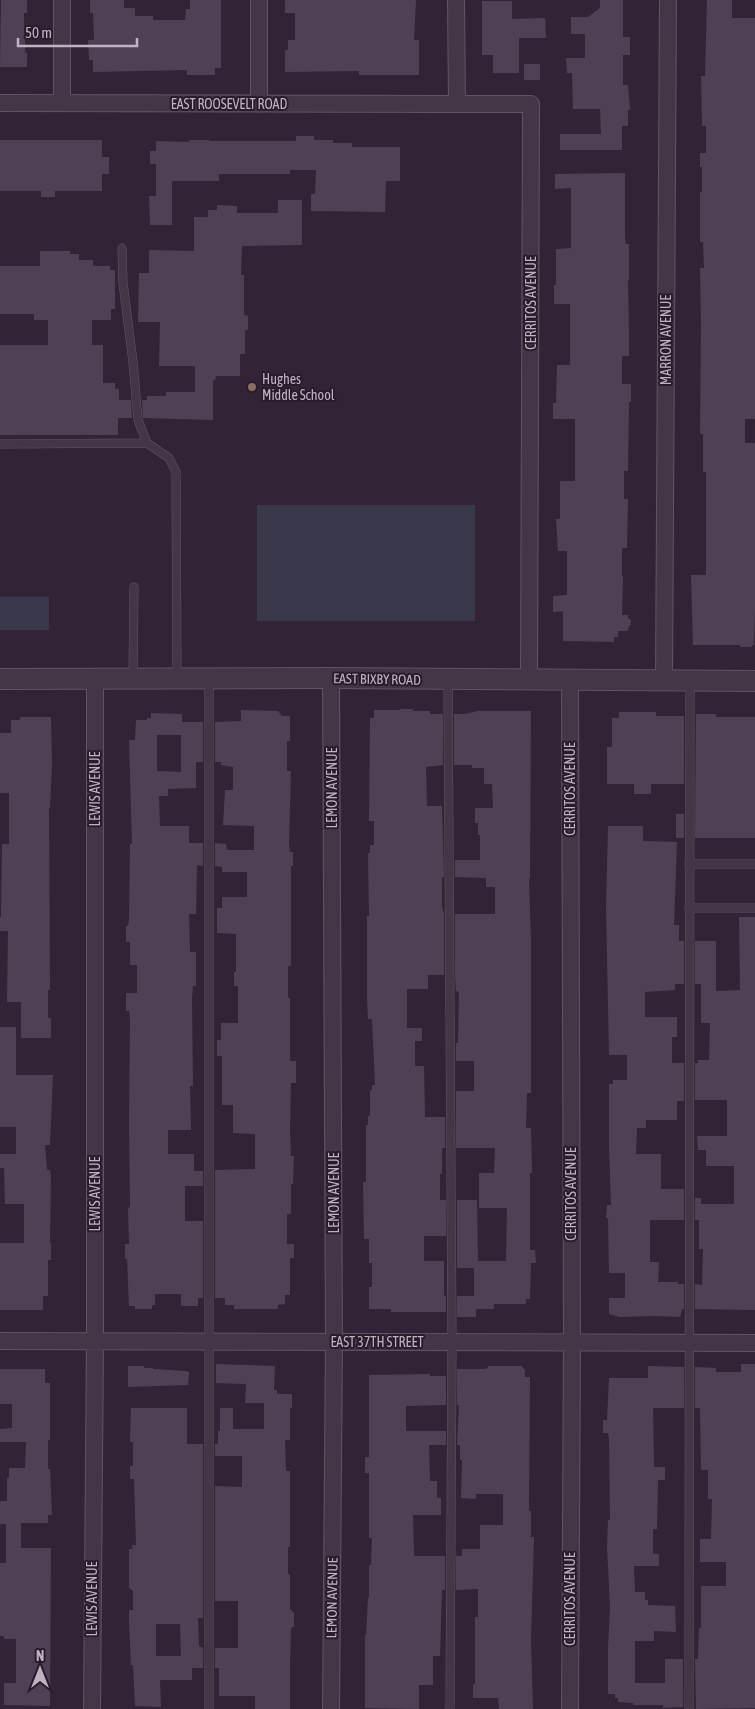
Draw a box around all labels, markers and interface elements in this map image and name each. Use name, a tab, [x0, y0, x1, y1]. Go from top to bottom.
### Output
scale bar	[18, 15, 136, 47]
text: 50 m	[25, 24, 52, 41]
street label: EAST ROOSEVELT ROAD	[171, 96, 287, 112]
street label: CERRITOS AVENUE	[523, 256, 539, 350]
street label: MARRON AVENUE	[658, 295, 674, 385]
place label: Hughes Middle School	[262, 371, 335, 403]
marker: Hughes Middle School	[246, 381, 258, 393]
street label: EAST BIXBY ROAD	[333, 670, 421, 688]
street label: CERRITOS AVENUE	[562, 742, 578, 836]
street label: LEMON AVENUE	[324, 747, 340, 829]
street label: LEWIS AVENUE	[87, 752, 103, 826]
street label: CERRITOS AVENUE	[563, 1147, 579, 1241]
street label: LEMON AVENUE	[326, 1152, 342, 1234]
street label: LEWIS AVENUE	[87, 1157, 103, 1231]
street label: EAST 37TH STREET	[330, 1334, 424, 1350]
street label: CERRITOS AVENUE	[562, 1552, 578, 1646]
street label: LEMON AVENUE	[323, 1557, 341, 1639]
street label: LEWIS AVENUE	[84, 1562, 100, 1636]
north arrow	[15, 1644, 65, 1694]
text: N	[36, 1648, 44, 1664]

